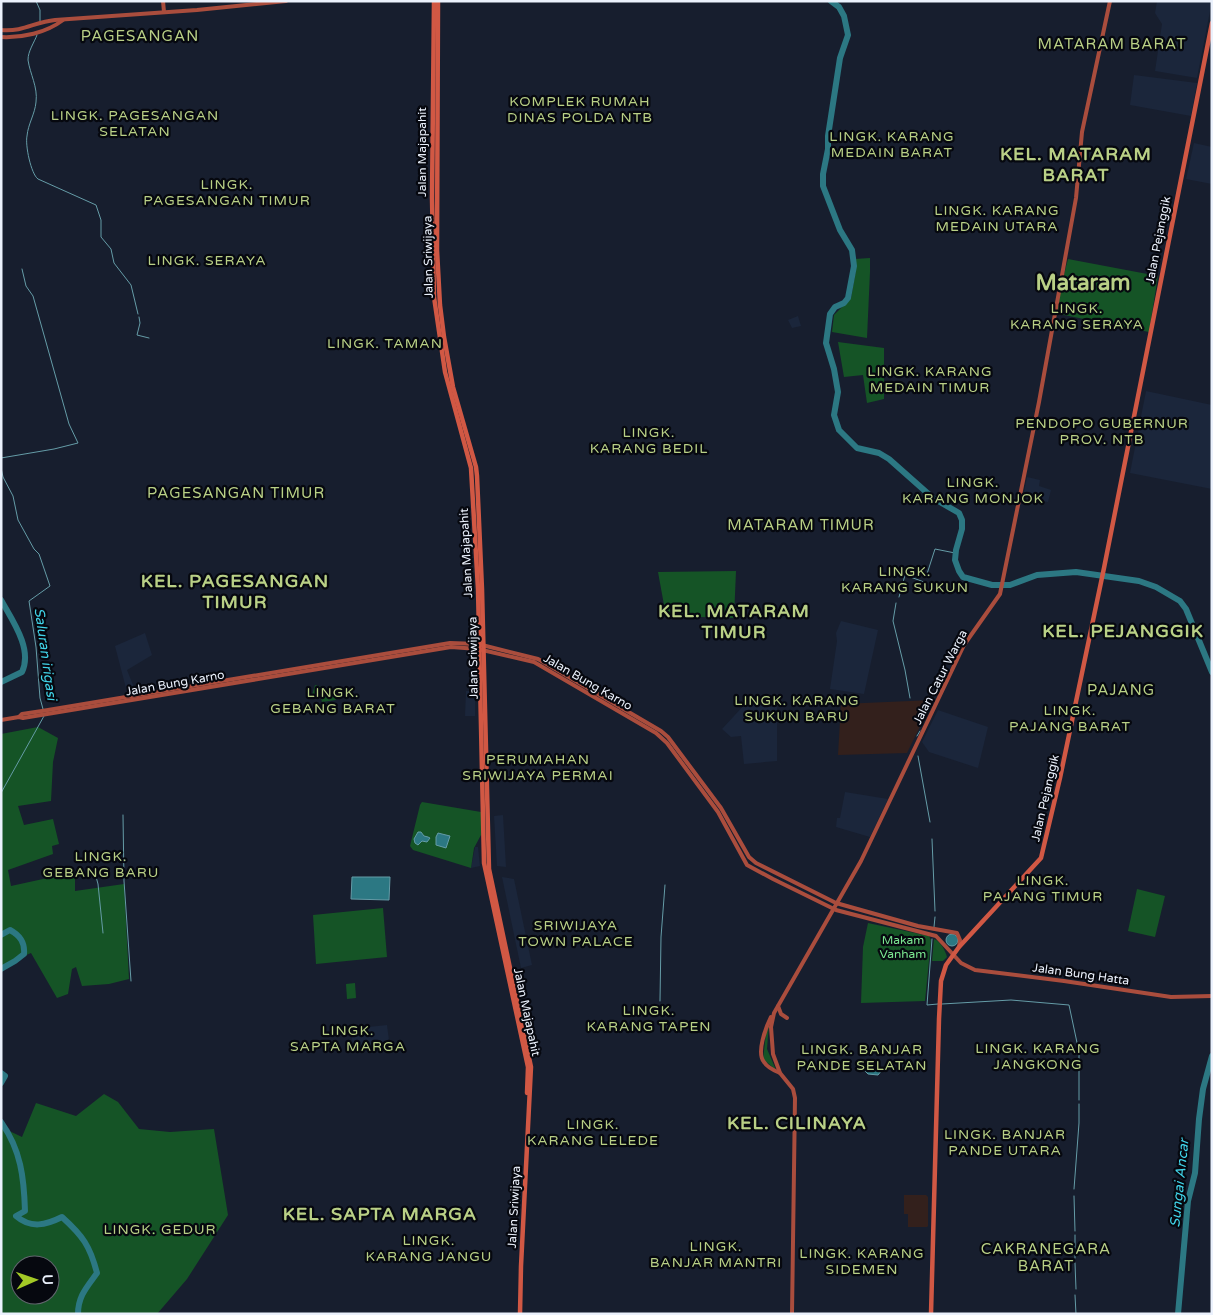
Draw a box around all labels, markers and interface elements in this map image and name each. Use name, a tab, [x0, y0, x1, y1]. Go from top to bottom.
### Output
district label: PAGESANGAN	[81, 27, 199, 45]
district label: MATARAM BARAT	[1037, 35, 1187, 53]
district label: KOMPLEK RUMAH DINAS POLDA NTB	[507, 93, 653, 126]
district label: LINGK. PAGESANGAN SELATAN	[51, 107, 219, 140]
street label: Jalan Majapahit	[415, 107, 429, 197]
district label: LINGK. KARANG MEDAIN BARAT	[829, 128, 955, 161]
district label: KEL. MATARAM BARAT	[1000, 143, 1152, 186]
district label: LINGK. PAGESANGAN TIMUR	[143, 176, 311, 209]
street label: Jalan Pejanggik	[1143, 195, 1173, 285]
district label: LINGK. KARANG MEDAIN UTARA	[934, 202, 1060, 235]
street label: Jalan Sriwijaya	[420, 216, 436, 298]
district label: LINGK. SERAYA	[147, 252, 267, 269]
district label: Mataram	[1035, 270, 1131, 296]
district label: LINGK. KARANG SERAYA	[1010, 300, 1144, 333]
district label: LINGK. TAMAN	[327, 335, 443, 352]
district label: LINGK. KARANG MEDAIN TIMUR	[867, 363, 993, 396]
district label: PENDOPO GUBERNUR PROV. NTB	[1015, 415, 1189, 448]
district label: LINGK. KARANG BEDIL	[590, 424, 708, 457]
district label: LINGK. KARANG MONJOK	[902, 474, 1044, 507]
district label: PAGESANGAN TIMUR	[147, 484, 325, 502]
street label: Jalan Majapahit	[457, 507, 475, 598]
district label: MATARAM TIMUR	[727, 516, 875, 534]
district label: LINGK. KARANG SUKUN	[841, 563, 969, 596]
district label: KEL. PAGESANGAN TIMUR	[141, 570, 329, 613]
district label: KEL. MATARAM TIMUR	[658, 600, 810, 643]
water label: Saluran irigasi	[31, 607, 61, 703]
street label: Jalan Sriwijaya	[465, 617, 481, 699]
district label: KEL. PEJANGGIK	[1042, 620, 1204, 642]
street label: Jalan Catur Warga	[910, 627, 970, 727]
street label: Jalan Bung Karno	[541, 651, 635, 713]
street label: Jalan Bung Karno	[125, 667, 225, 699]
district label: PAJANG	[1087, 681, 1155, 699]
district label: LINGK. GEBANG BARAT	[270, 684, 396, 717]
district label: LINGK. KARANG SUKUN BARU	[734, 692, 860, 725]
district label: LINGK. PAJANG BARAT	[1009, 702, 1131, 735]
district label: PERUMAHAN SRIWIJAYA PERMAI	[462, 751, 614, 784]
street label: Jalan Pejanggik	[1028, 753, 1062, 843]
district label: LINGK. GEBANG BARU	[43, 848, 159, 881]
district label: LINGK. PAJANG TIMUR	[983, 872, 1103, 905]
district label: SRIWIJAYA TOWN PALACE	[518, 917, 634, 950]
park label: Makam Vanham	[880, 933, 926, 961]
street label: Jalan Bung Hatta	[1032, 960, 1130, 988]
street label: Jalan Majapahit	[511, 967, 543, 1058]
district label: LINGK. KARANG TAPEN	[586, 1002, 712, 1035]
district label: LINGK. SAPTA MARGA	[290, 1022, 406, 1055]
district label: LINGK. KARANG JANGKONG	[975, 1040, 1101, 1073]
district label: LINGK. BANJAR PANDE SELATAN	[797, 1041, 927, 1074]
district label: KEL. CILINAYA	[727, 1112, 867, 1134]
district label: LINGK. KARANG LELEDE	[527, 1116, 659, 1149]
district label: LINGK. BANJAR PANDE UTARA	[944, 1126, 1066, 1159]
water label: Sungai Ancar	[1166, 1136, 1193, 1228]
street label: Jalan Sriwijaya	[505, 1165, 523, 1249]
district label: KEL. SAPTA MARGA	[283, 1203, 477, 1225]
district label: LINGK. GEDUR	[103, 1221, 217, 1238]
district label: LINGK. KARANG JANGU	[366, 1232, 492, 1265]
district label: LINGK. BANJAR MANTRI	[650, 1238, 782, 1271]
district label: CAKRANEGARA BARAT	[981, 1240, 1111, 1275]
district label: LINGK. KARANG SIDEMEN	[799, 1245, 925, 1278]
north arrow	[10, 1255, 60, 1305]
text: U	[39, 1274, 56, 1285]

